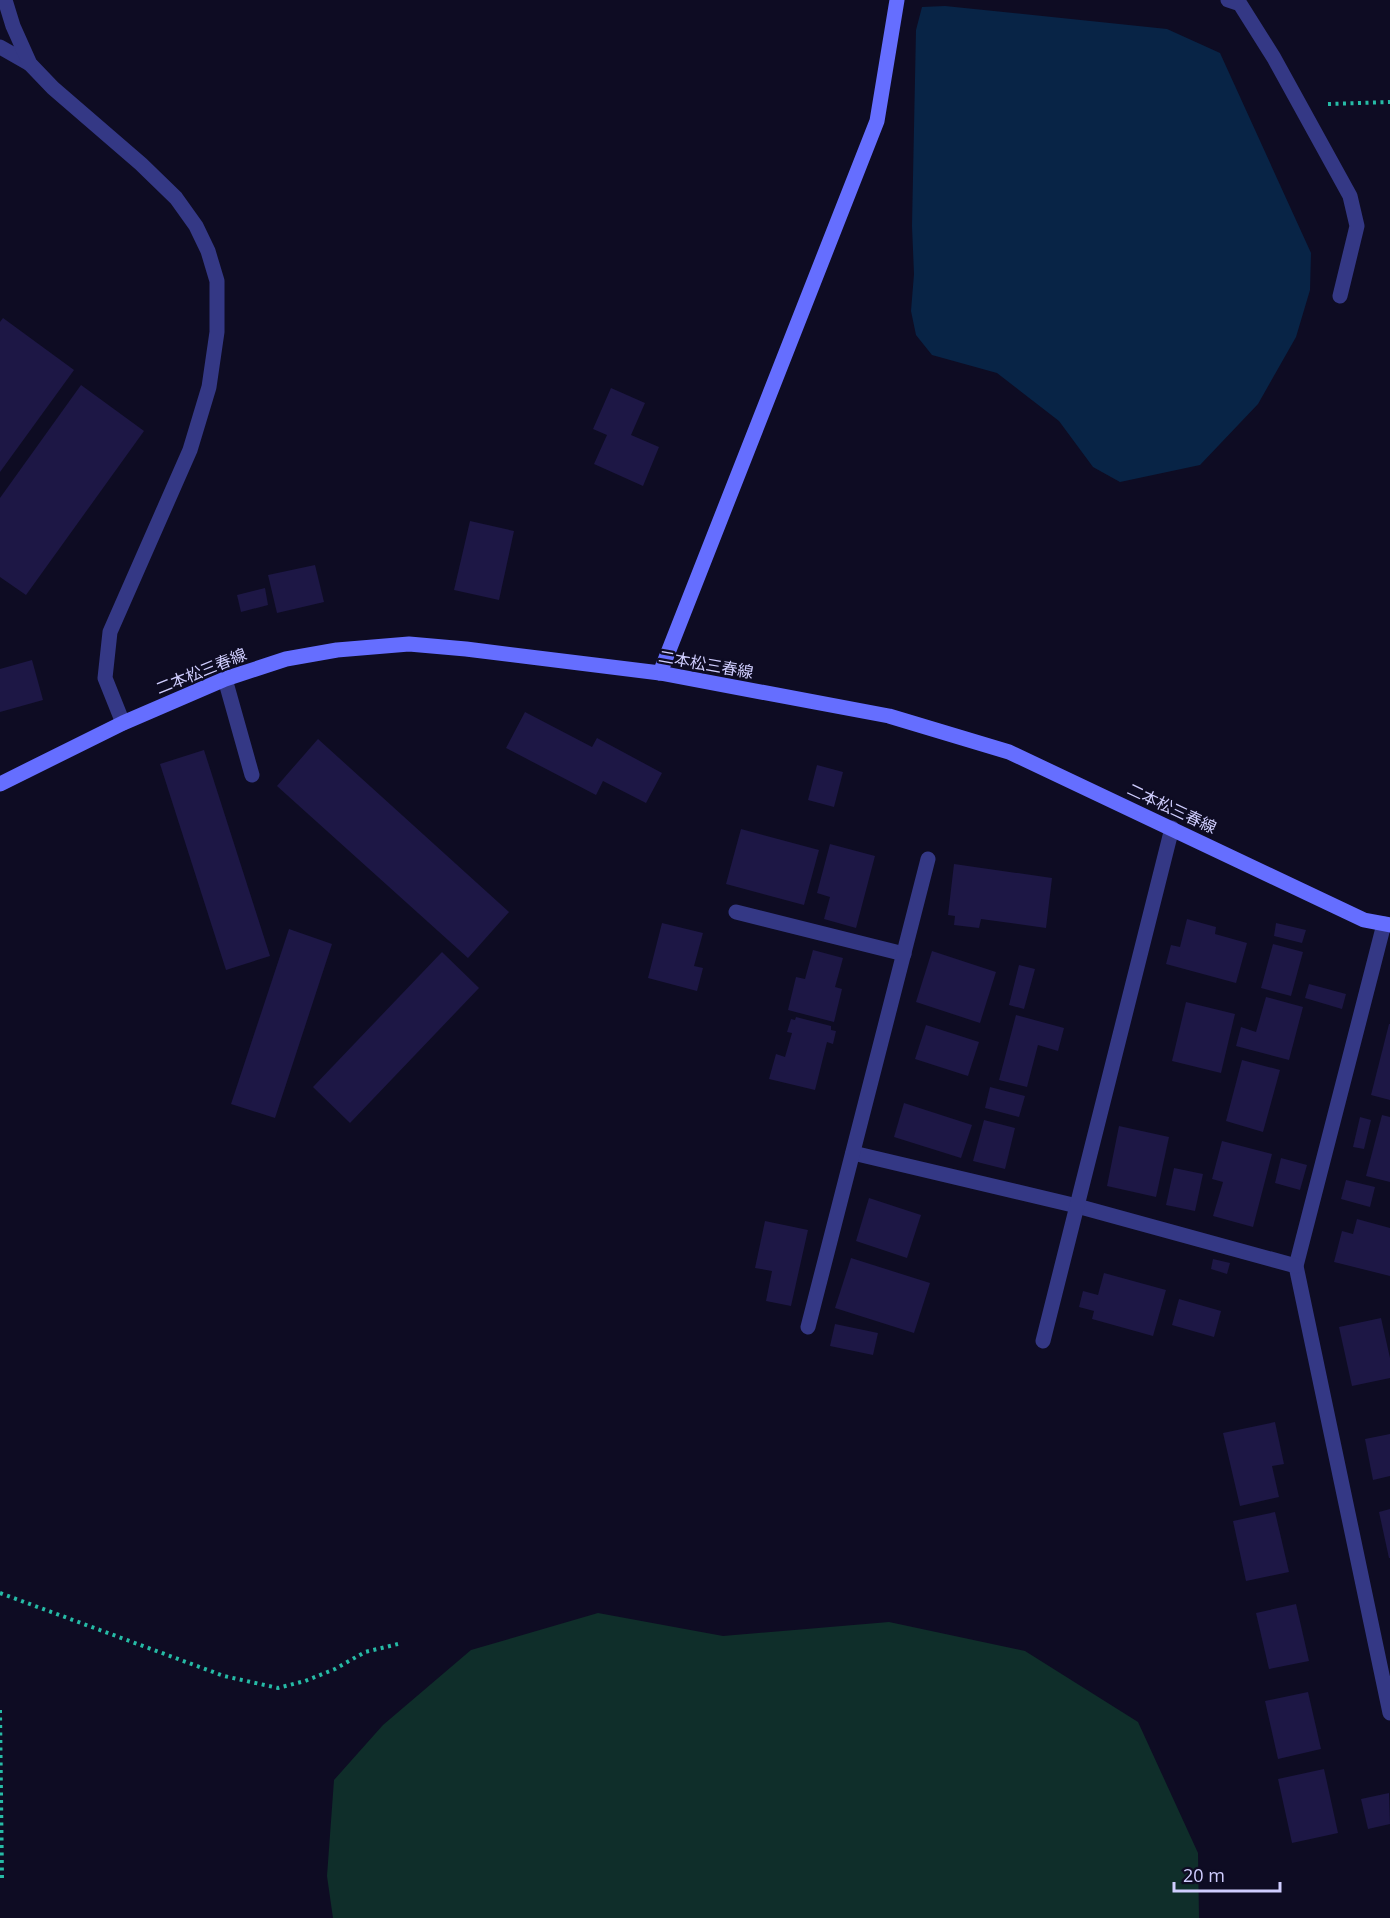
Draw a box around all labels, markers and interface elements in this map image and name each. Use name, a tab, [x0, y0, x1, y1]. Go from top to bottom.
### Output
street label: 二本松三春線	[152, 643, 250, 699]
street label: 二本松三春線	[657, 645, 755, 683]
street label: 二本松三春線	[1124, 778, 1220, 838]
scale bar	[1174, 1855, 1280, 1893]
text: 20 m	[1183, 1863, 1225, 1887]

